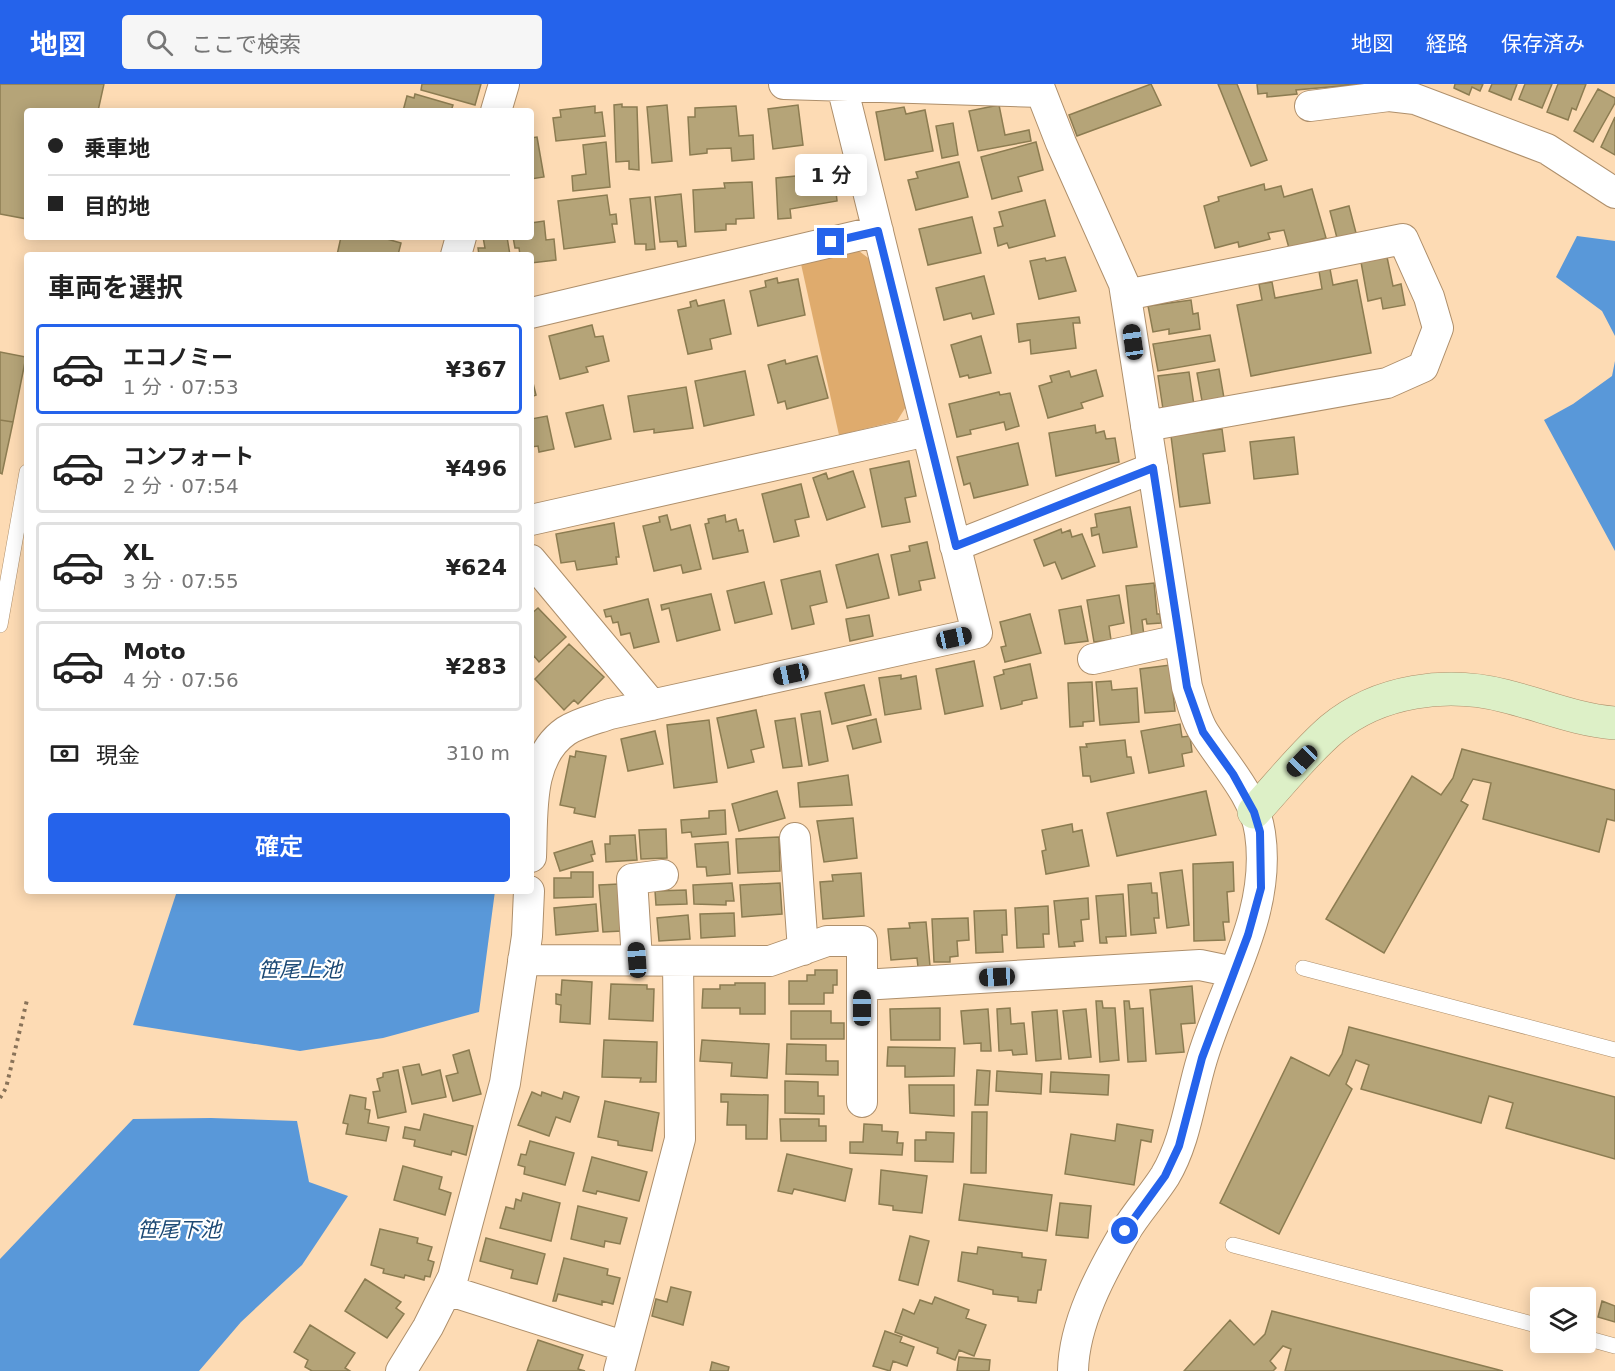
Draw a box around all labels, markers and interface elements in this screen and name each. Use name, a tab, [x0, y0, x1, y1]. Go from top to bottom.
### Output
search box	[122, 15, 542, 69]
icon: search	[143, 26, 176, 59]
text: 地図	[30, 28, 86, 61]
text: ここで検索	[191, 32, 301, 57]
text: 地図	[1351, 32, 1393, 56]
text: 経路	[1426, 32, 1468, 56]
text: 保存済み	[1501, 32, 1585, 56]
text: 乗車地	[84, 136, 150, 161]
callout: 1 分	[795, 155, 867, 197]
text: 1 分	[811, 163, 851, 187]
text: 目的地	[84, 194, 150, 219]
route end	[817, 228, 844, 255]
text: 車両を選択	[48, 272, 183, 303]
car	[1122, 323, 1144, 361]
icon: car	[51, 342, 105, 396]
text: エコノミー	[123, 345, 233, 370]
text: ¥367	[446, 357, 507, 382]
text: 1 分 · 07:53	[123, 375, 239, 399]
icon: car	[51, 441, 105, 495]
text: コンフォート	[123, 444, 254, 469]
text: ¥496	[446, 456, 507, 481]
text: 2 分 · 07:54	[123, 474, 239, 498]
icon: car	[51, 540, 105, 594]
text: XL	[123, 540, 154, 565]
text: ¥624	[446, 555, 507, 580]
text: 3 分 · 07:55	[123, 569, 239, 593]
car	[935, 625, 973, 651]
icon: car	[51, 639, 105, 693]
text: Moto	[123, 639, 186, 664]
text: ¥283	[446, 654, 507, 679]
car	[772, 661, 810, 687]
text: 4 分 · 07:56	[123, 668, 239, 692]
icon: cash	[48, 737, 81, 770]
text: 310 m	[446, 741, 510, 765]
car	[1283, 742, 1321, 780]
text: 現金	[96, 743, 140, 768]
button: 確定	[48, 813, 510, 882]
car	[627, 941, 647, 979]
water label: 笹尾上池	[258, 958, 344, 982]
car	[979, 967, 1015, 987]
car	[853, 990, 871, 1026]
route start	[1111, 1217, 1138, 1244]
water label: 笹尾下池	[137, 1218, 223, 1242]
map controls	[1530, 1287, 1596, 1353]
button: layers	[1530, 1287, 1596, 1353]

